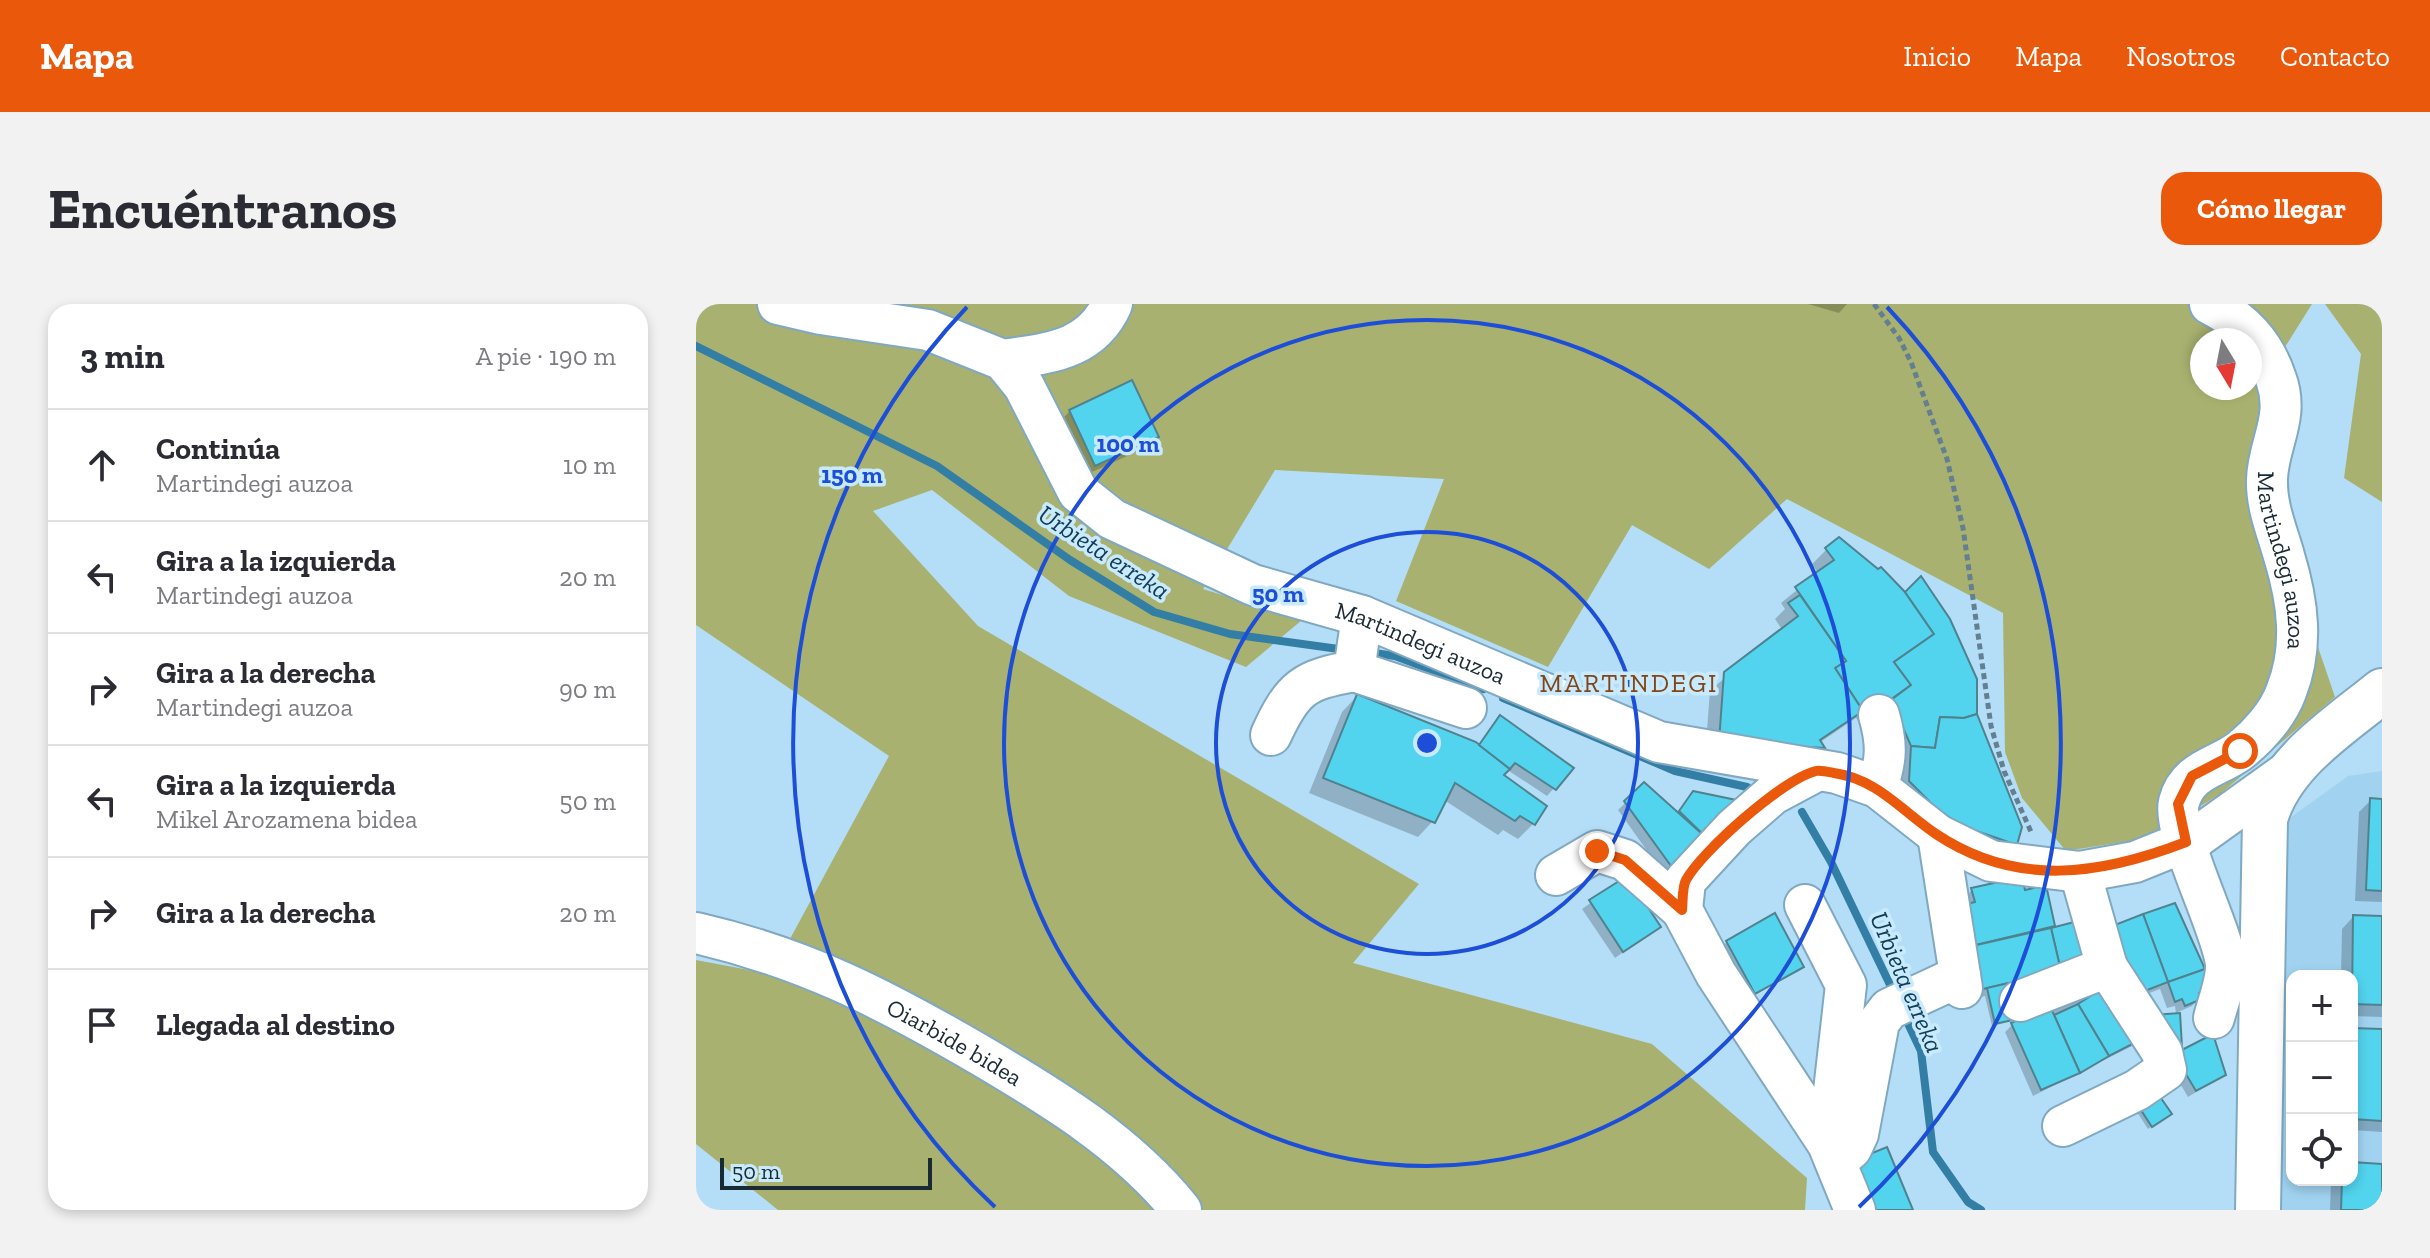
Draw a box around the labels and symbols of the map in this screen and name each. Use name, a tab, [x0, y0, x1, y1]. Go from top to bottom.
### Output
north arrow	[2190, 328, 2262, 400]
text: 100 m	[1097, 429, 1159, 458]
text: 150 m	[821, 460, 883, 489]
street label: Martindegi auzoa	[2252, 471, 2312, 651]
water label: Urbieta erreka	[1032, 498, 1176, 606]
text: 50 m	[1252, 579, 1304, 608]
street label: Martindegi auzoa	[1332, 595, 1511, 690]
district label: MARTINDEGI	[1540, 667, 1718, 699]
centre of rings	[1413, 729, 1441, 757]
route start	[2222, 733, 2258, 769]
route end	[1579, 833, 1615, 869]
water label: Urbieta erreka	[1863, 907, 1951, 1057]
street label: Oiarbide bidea	[882, 992, 1028, 1092]
scale bar	[720, 1154, 932, 1190]

